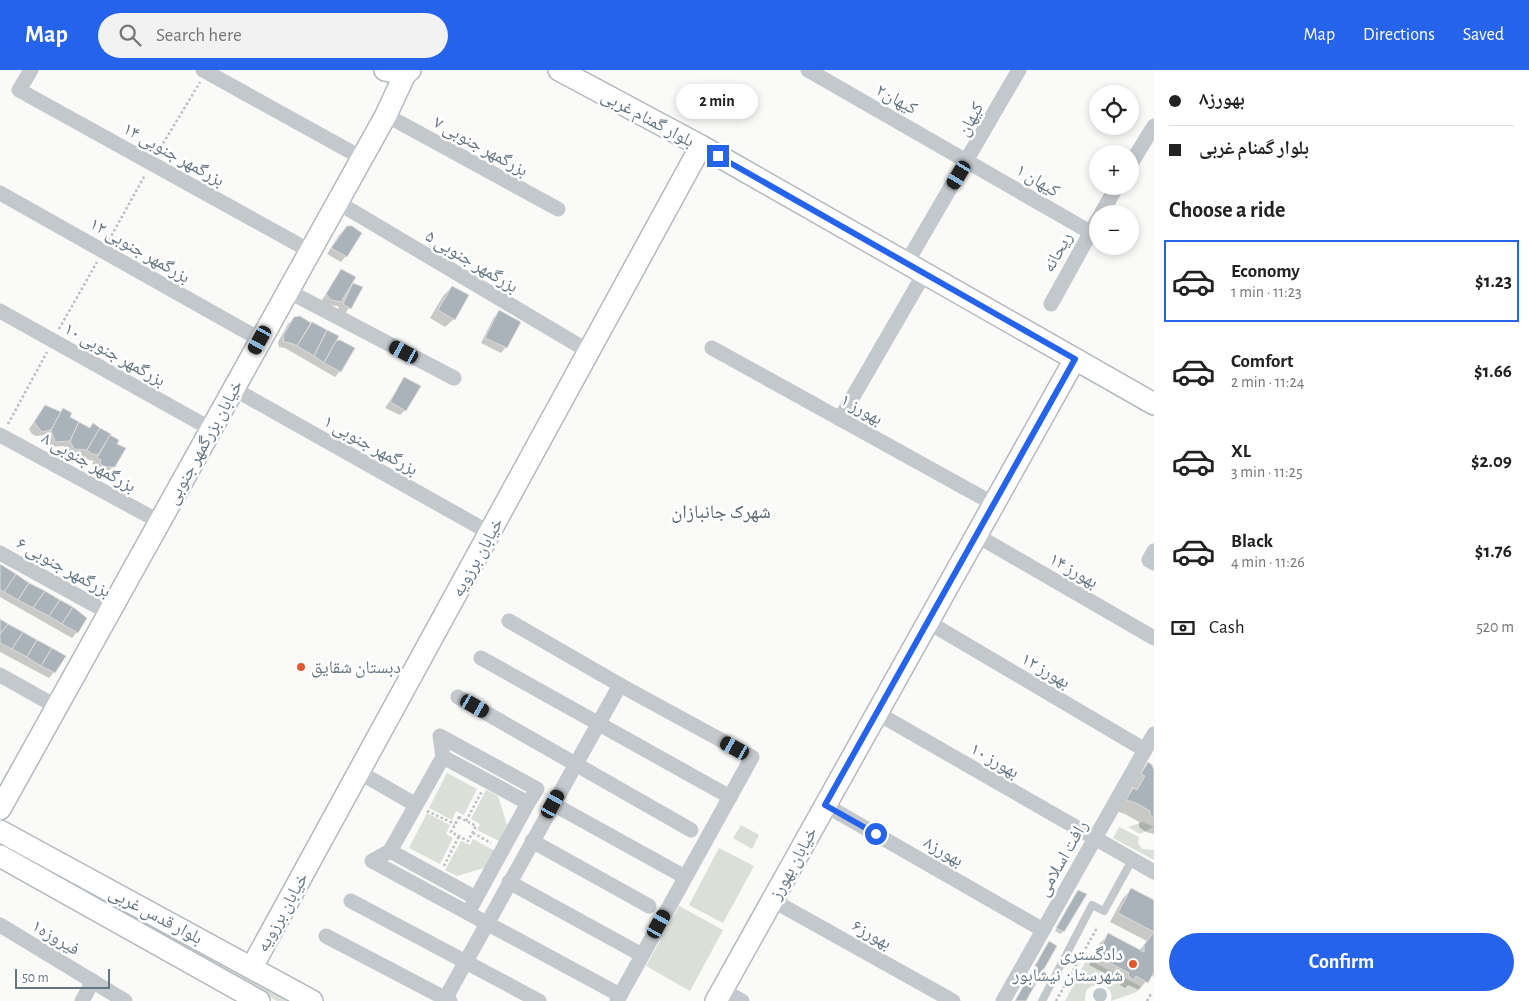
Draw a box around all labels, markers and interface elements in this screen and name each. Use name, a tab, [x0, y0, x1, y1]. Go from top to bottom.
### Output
search box	[98, 13, 448, 58]
icon: search	[116, 21, 144, 49]
text: Map	[25, 23, 68, 47]
text: Search here	[156, 26, 242, 45]
text: Map	[1304, 26, 1335, 44]
text: Directions	[1363, 26, 1435, 44]
text: Saved	[1463, 26, 1504, 44]
street label: کیهان۲	[872, 81, 921, 120]
callout: 2 min	[677, 83, 759, 118]
map controls	[1089, 85, 1139, 255]
button: locate	[1089, 85, 1139, 135]
street label: بلوار گمنام غربی	[597, 87, 697, 153]
text: بهورز۸	[1199, 90, 1245, 109]
text: 2 min	[699, 93, 735, 109]
street label: کیهان	[954, 99, 989, 140]
street label: بزرگمهر جنوبی ۷	[430, 114, 531, 181]
street label: بزرگمهر جنوبی ۱۴	[119, 120, 227, 191]
text: بلوار گمنام غربی	[1199, 139, 1309, 158]
route end	[707, 145, 729, 167]
button: +	[1089, 145, 1139, 195]
car	[944, 158, 973, 192]
street label: کیهان ۱	[1012, 161, 1063, 202]
text: Choose a ride	[1169, 199, 1285, 221]
button: −	[1089, 205, 1139, 255]
street label: بزرگمهر جنوبی ۱۲	[86, 215, 193, 288]
street label: بزرگمهر جنوبی ۵	[421, 227, 521, 297]
street label: ریحانه	[1040, 229, 1076, 276]
icon: car	[1171, 259, 1216, 304]
text: Economy	[1231, 262, 1300, 281]
text: $1.23	[1475, 272, 1512, 291]
text: 1 min · 11:23	[1231, 284, 1302, 300]
street label: بزرگمهر جنوبی ۱۰	[60, 320, 168, 391]
car	[246, 323, 273, 357]
car	[387, 338, 420, 366]
icon: car	[1171, 349, 1216, 394]
text: Comfort	[1231, 352, 1293, 371]
text: $1.66	[1474, 362, 1512, 381]
text: 2 min · 11:24	[1231, 374, 1304, 390]
street label: خیابان بزرگمهر جنوبی	[163, 377, 247, 508]
street label: بهورز ۱	[837, 391, 886, 429]
street label: بزرگمهر جنوبی ۱	[320, 413, 421, 480]
street label: بزرگمهر جنوبی ۸	[38, 430, 139, 497]
icon: car	[1171, 439, 1216, 484]
text: XL	[1231, 442, 1251, 461]
text: $2.09	[1471, 452, 1512, 471]
text: 3 min · 11:25	[1231, 464, 1303, 480]
district label: شهرک جانبازان	[671, 503, 771, 523]
street label: خیابان برزویه	[449, 515, 508, 601]
icon: car	[1171, 529, 1216, 574]
text: Black	[1231, 532, 1273, 551]
street label: بزرگمهر جنوبی ۶	[13, 535, 114, 602]
text: $1.76	[1475, 542, 1512, 561]
street label: بهورز ۱۴	[1046, 550, 1101, 592]
text: 4 min · 11:26	[1231, 554, 1305, 570]
icon: cash	[1169, 614, 1197, 642]
text: Cash	[1209, 618, 1245, 637]
text: 520 m	[1476, 619, 1514, 635]
street label: بهورز ۱۲	[1018, 650, 1073, 692]
place label: دبستان شقایق	[311, 659, 401, 678]
marker: دبستان شقایق	[295, 661, 307, 673]
car	[458, 692, 491, 720]
car	[718, 734, 751, 762]
street label: بهورز ۱۰	[967, 740, 1022, 782]
car	[539, 787, 566, 821]
street label: رافت اسلامی	[1034, 818, 1093, 900]
route start	[865, 823, 887, 845]
street label: خیابان بهورز	[766, 824, 822, 904]
street label: بهورز۸	[920, 834, 966, 871]
street label: خیابان برزویه	[254, 870, 313, 956]
street label: بلوار قدس غربی	[105, 884, 205, 949]
car	[645, 907, 672, 941]
street label: فیروزه۱	[28, 917, 82, 959]
street label: بهورز۶	[848, 917, 894, 953]
button: Confirm	[1169, 933, 1514, 991]
place label: دادگستری شهرستان نیشابور	[1011, 946, 1123, 986]
marker: دادگستری شهرستان نیشابور	[1127, 958, 1139, 970]
scale bar	[15, 966, 110, 989]
text: 50 m	[22, 971, 49, 985]

